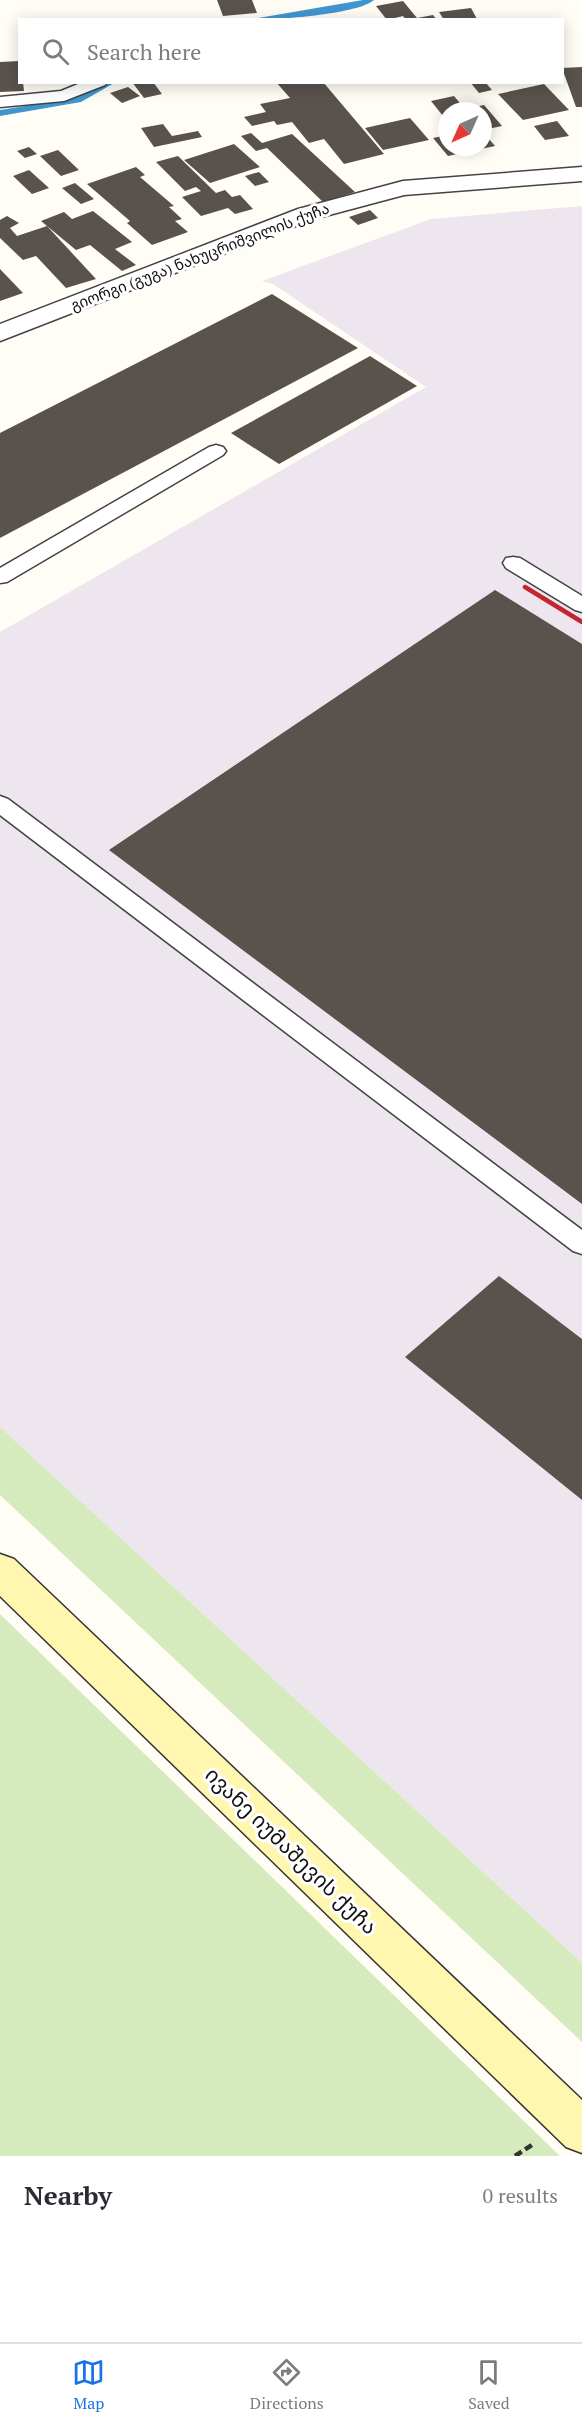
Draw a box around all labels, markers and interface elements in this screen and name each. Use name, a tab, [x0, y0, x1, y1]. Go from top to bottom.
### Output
search box	[18, 18, 564, 84]
icon: search	[39, 35, 72, 68]
text: Search here	[87, 37, 201, 66]
north arrow	[438, 102, 492, 156]
street label: გიორგი (გუგა) ნახუცრიშვილის ქუჩა	[67, 197, 332, 315]
street label: ივანე იუმაშევის ქუჩა	[199, 1761, 384, 1940]
text: Nearby	[24, 2178, 112, 2212]
text: 0 results	[483, 2182, 558, 2209]
tab: Map	[72, 2356, 105, 2414]
tab: Directions	[250, 2356, 324, 2414]
tab: Saved	[468, 2356, 510, 2414]

